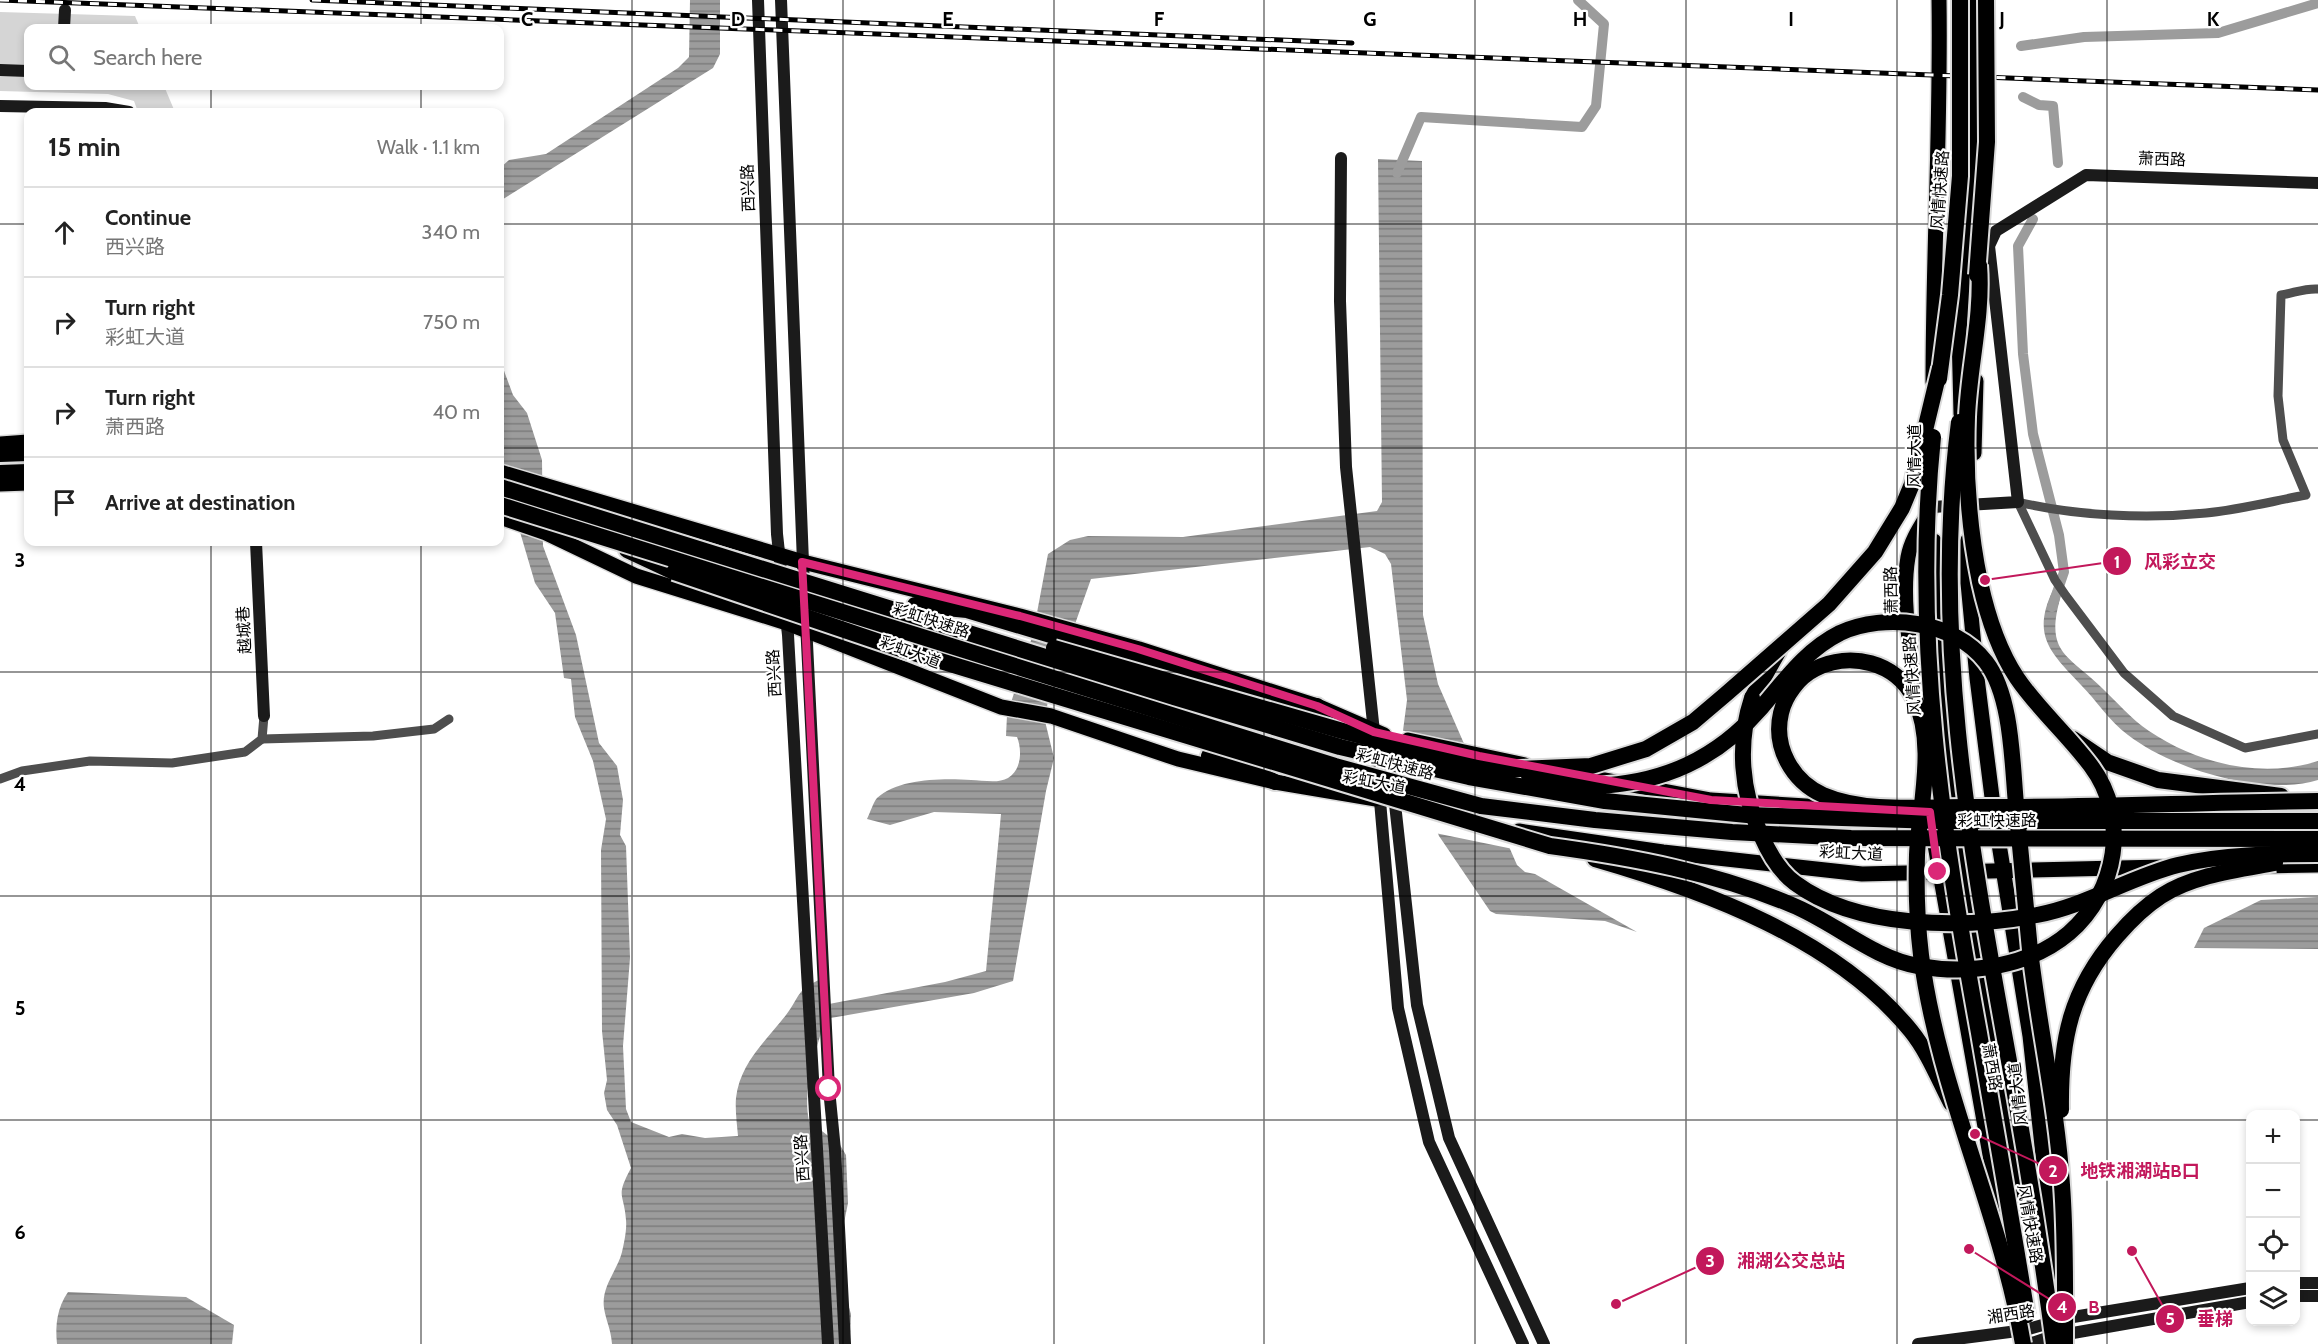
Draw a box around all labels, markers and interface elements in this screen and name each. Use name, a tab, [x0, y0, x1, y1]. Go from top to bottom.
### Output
text: C	[521, 7, 533, 31]
text: D	[731, 7, 745, 31]
text: E	[942, 7, 954, 31]
text: F	[1154, 7, 1165, 31]
text: G	[1363, 7, 1377, 31]
text: H	[1573, 7, 1587, 31]
text: I	[1788, 7, 1794, 31]
text: J	[1998, 7, 2005, 31]
text: K	[2207, 7, 2220, 31]
search box	[24, 24, 504, 90]
icon: search	[45, 41, 78, 74]
text: Search here	[93, 44, 202, 71]
text: 15 min	[48, 131, 121, 163]
text: Walk · 1.1 km	[377, 135, 480, 159]
street label: 风情快速路	[1928, 149, 1952, 231]
street label: 萧西路	[2138, 149, 2186, 169]
street label: 西兴路	[738, 164, 758, 212]
text: Continue	[105, 204, 191, 231]
icon: ahead	[48, 216, 81, 249]
text: 340 m	[422, 220, 480, 244]
text: 西兴路	[105, 235, 165, 259]
text: Turn right	[105, 294, 195, 321]
icon: right	[48, 306, 81, 339]
text: 750 m	[423, 310, 480, 334]
text: 彩虹大道	[105, 325, 185, 349]
text: Turn right	[105, 384, 195, 411]
icon: right	[48, 396, 81, 429]
text: 40 m	[432, 400, 480, 424]
text: 萧西路	[105, 415, 165, 439]
street label: 风情大道	[1905, 424, 1924, 488]
icon: arrive	[48, 486, 81, 519]
text: Arrive at destination	[105, 489, 295, 516]
callout: 风彩立交	[2102, 543, 2228, 579]
text: 3	[15, 548, 25, 572]
text: 1	[2114, 551, 2120, 573]
text: 风彩立交	[2144, 551, 2216, 573]
street label: 萧西路	[1881, 566, 1901, 614]
street label: 彩虹快速路	[890, 599, 972, 641]
street label: 越城巷	[233, 606, 255, 654]
street label: 彩虹大道	[877, 632, 943, 672]
street label: 风情快速路	[1900, 635, 1924, 717]
street label: 西兴路	[763, 649, 785, 697]
street label: 彩虹快速路	[1354, 744, 1436, 784]
street label: 彩虹大道	[1341, 767, 1407, 797]
text: 4	[14, 772, 26, 796]
street label: 彩虹快速路	[1957, 811, 2037, 830]
street label: 彩虹大道	[1819, 842, 1883, 864]
route end	[1924, 858, 1950, 884]
text: 5	[15, 996, 25, 1020]
street label: 萧西路	[1978, 1042, 2006, 1092]
street label: 风情大道	[2005, 1061, 2031, 1127]
route start	[815, 1075, 841, 1101]
map controls	[2246, 1110, 2300, 1326]
button: +	[2246, 1110, 2300, 1164]
street label: 西兴路	[791, 1133, 813, 1183]
callout: 地铁湘湖站B口	[2038, 1152, 2211, 1188]
text: 2	[2048, 1160, 2058, 1182]
text: 地铁湘湖站B口	[2080, 1160, 2200, 1182]
button: −	[2246, 1164, 2300, 1218]
street label: 风情快速路	[2014, 1183, 2046, 1265]
button: locate	[2246, 1218, 2300, 1272]
text: 6	[14, 1220, 26, 1244]
callout: 湘湖公交总站	[1695, 1243, 1857, 1279]
text: 3	[1705, 1250, 1715, 1272]
text: 湘湖公交总站	[1737, 1250, 1845, 1272]
button: layers	[2246, 1272, 2300, 1326]
callout: B	[2047, 1289, 2112, 1325]
text: 4	[2056, 1296, 2068, 1318]
text: B	[2088, 1296, 2100, 1318]
street label: 湘西路	[1986, 1301, 2036, 1327]
callout: 垂梯	[2155, 1301, 2245, 1337]
text: 5	[2165, 1308, 2175, 1330]
text: 垂梯	[2197, 1308, 2233, 1330]

